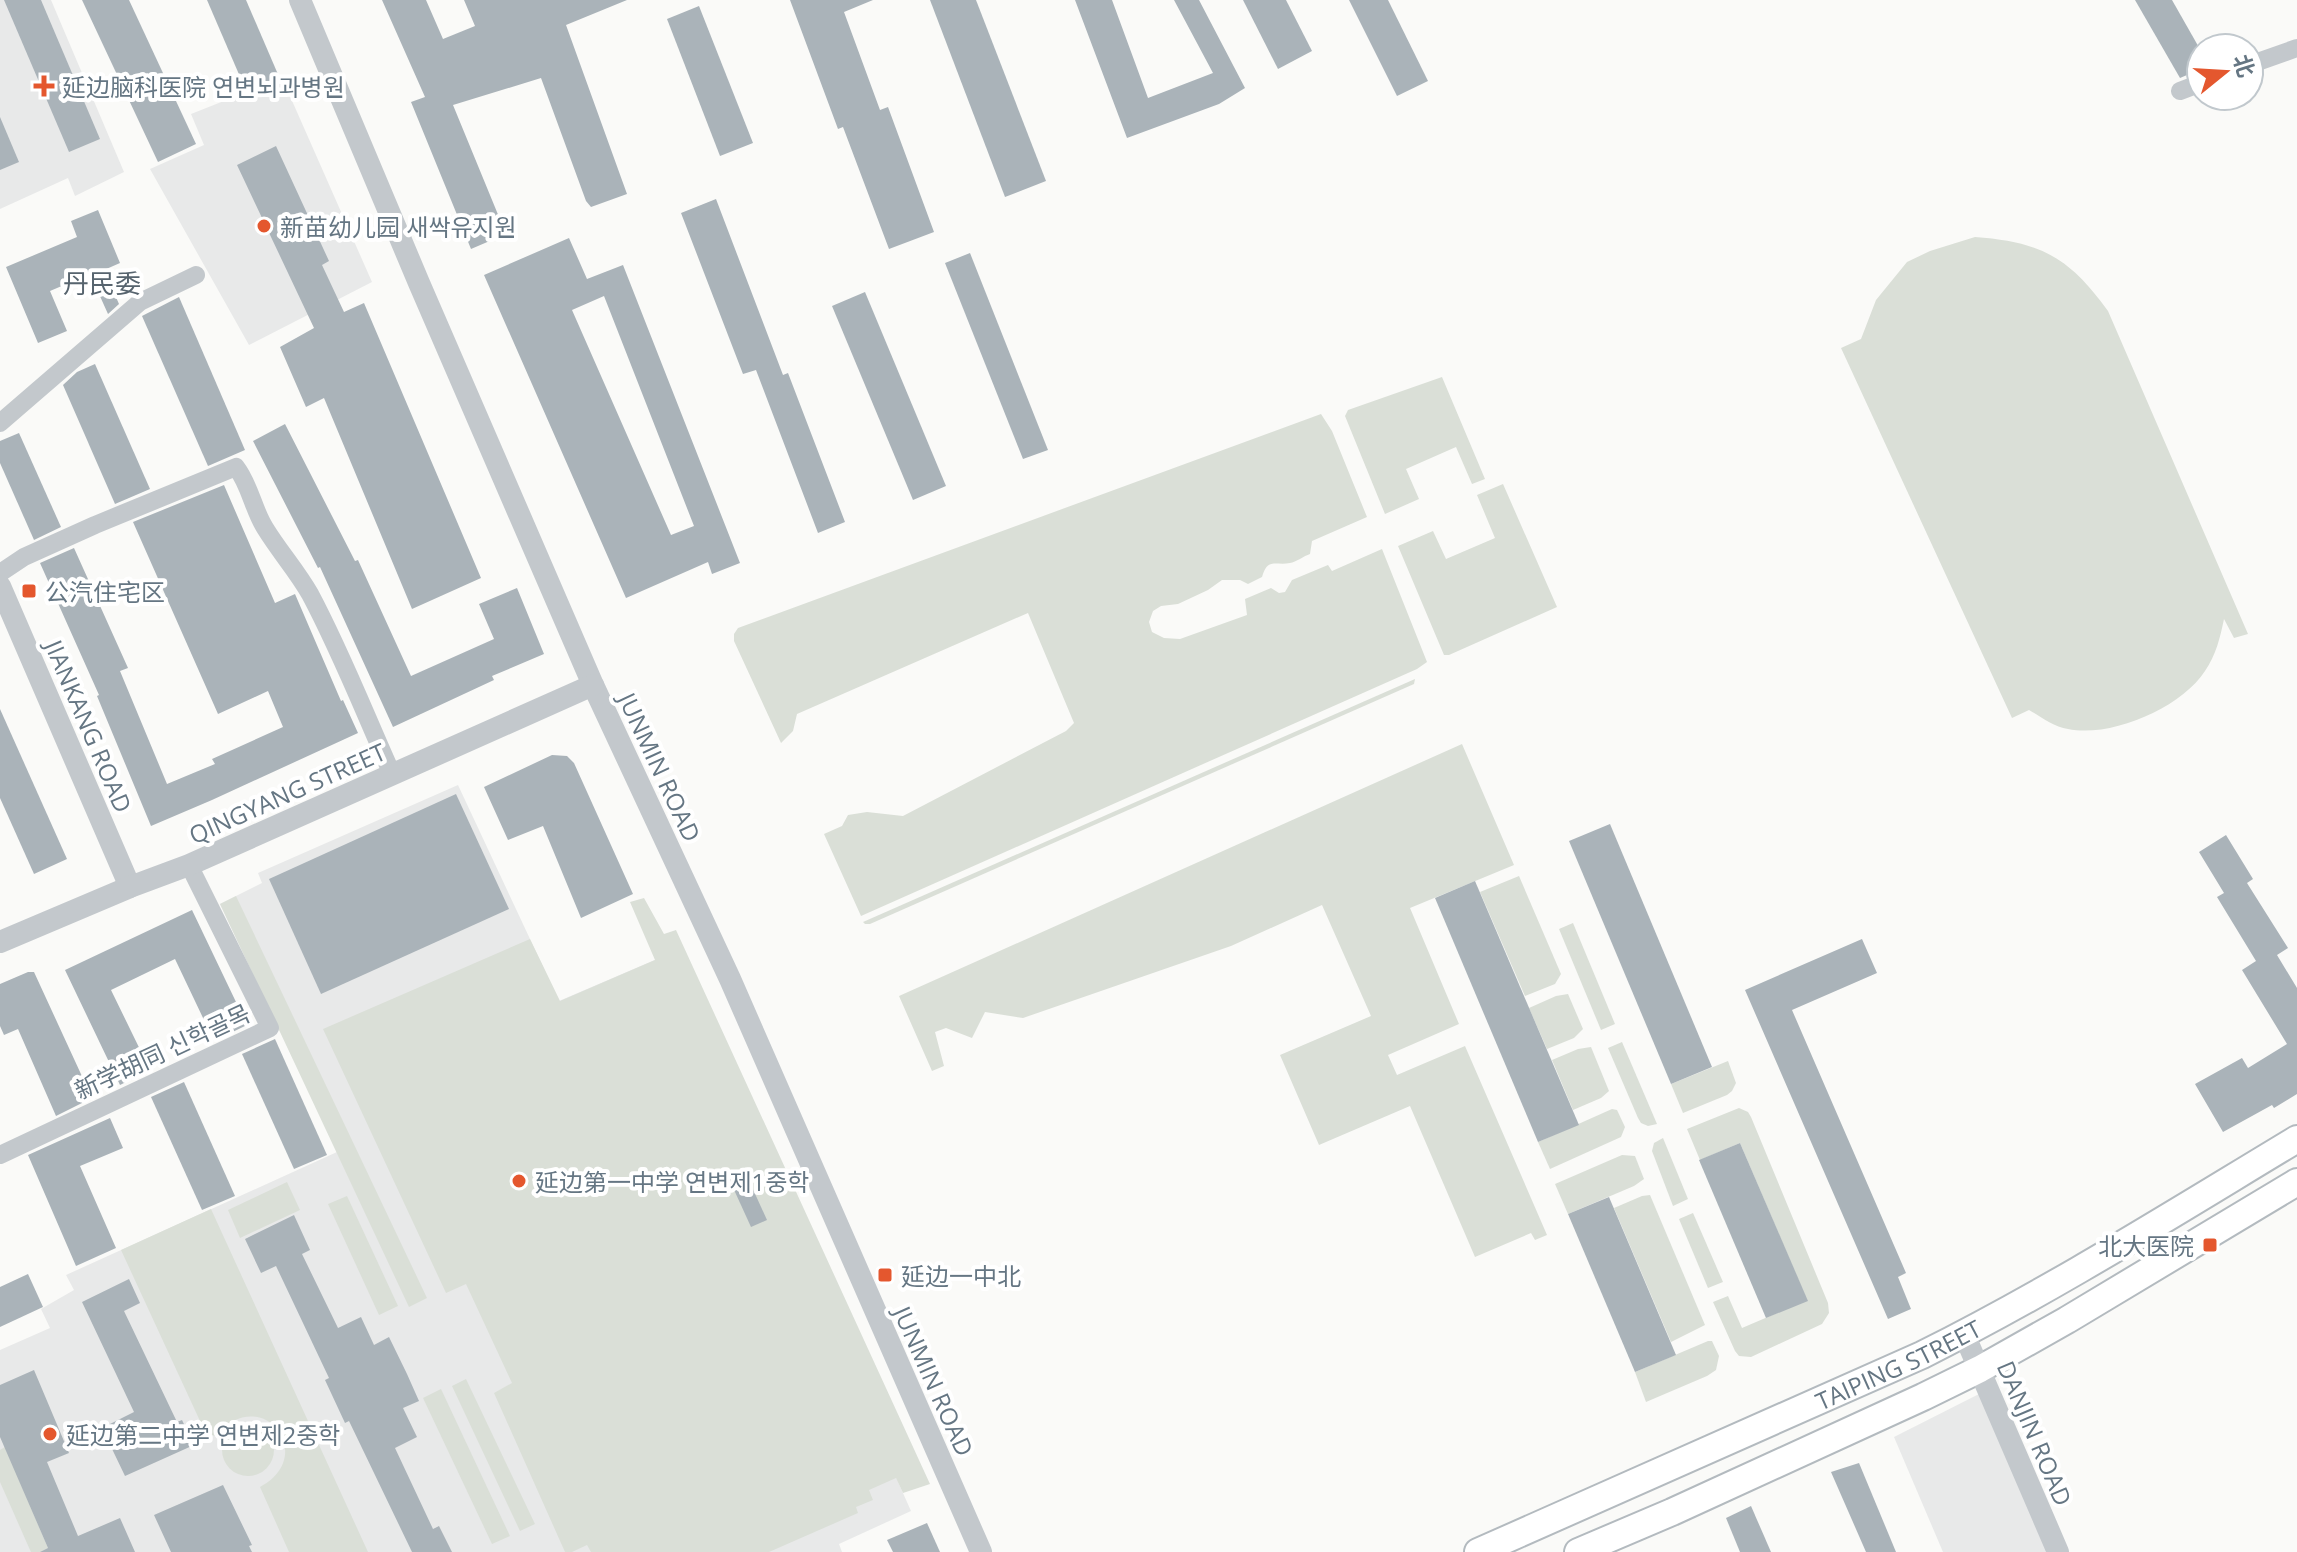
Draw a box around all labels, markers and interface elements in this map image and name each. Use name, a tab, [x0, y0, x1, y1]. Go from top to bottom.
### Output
north arrow	[2185, 32, 2265, 112]
text: 北	[2227, 50, 2263, 81]
place label: 延边脑科医院 연변뇌과병원	[62, 70, 345, 103]
marker: 延边脑科医院 연변뇌과병원	[33, 75, 55, 97]
place label: 新苗幼儿园 새싹유지원	[280, 210, 517, 243]
marker: 新苗幼儿园 새싹유지원	[255, 217, 273, 235]
district label: 丹民委	[63, 265, 141, 301]
place label: 公汽住宅区	[45, 575, 165, 608]
marker: 公汽住宅区	[20, 582, 38, 600]
street label: JIANKANG ROAD	[37, 633, 140, 817]
street label: JUNMIN ROAD	[610, 685, 709, 847]
street label: QINGYANG STREET	[183, 735, 391, 851]
street label: 新学胡同 신학골목	[69, 996, 255, 1106]
place label: 延边第一中学 연변제1중학	[535, 1165, 809, 1198]
marker: 延边第一中学 연변제1중학	[510, 1172, 528, 1190]
place label: 北大医院	[2098, 1229, 2194, 1262]
marker: 北大医院	[2201, 1236, 2219, 1254]
place label: 延边一中北	[901, 1259, 1021, 1292]
marker: 延边一中北	[876, 1266, 894, 1284]
street label: JUNMIN ROAD	[885, 1299, 982, 1461]
street label: TAIPING STREET	[1810, 1311, 1986, 1417]
street label: DANJIN ROAD	[1990, 1356, 2080, 1510]
place label: 延边第二中学 연변제2중학	[66, 1418, 340, 1451]
marker: 延边第二中学 연변제2중학	[41, 1425, 59, 1443]

